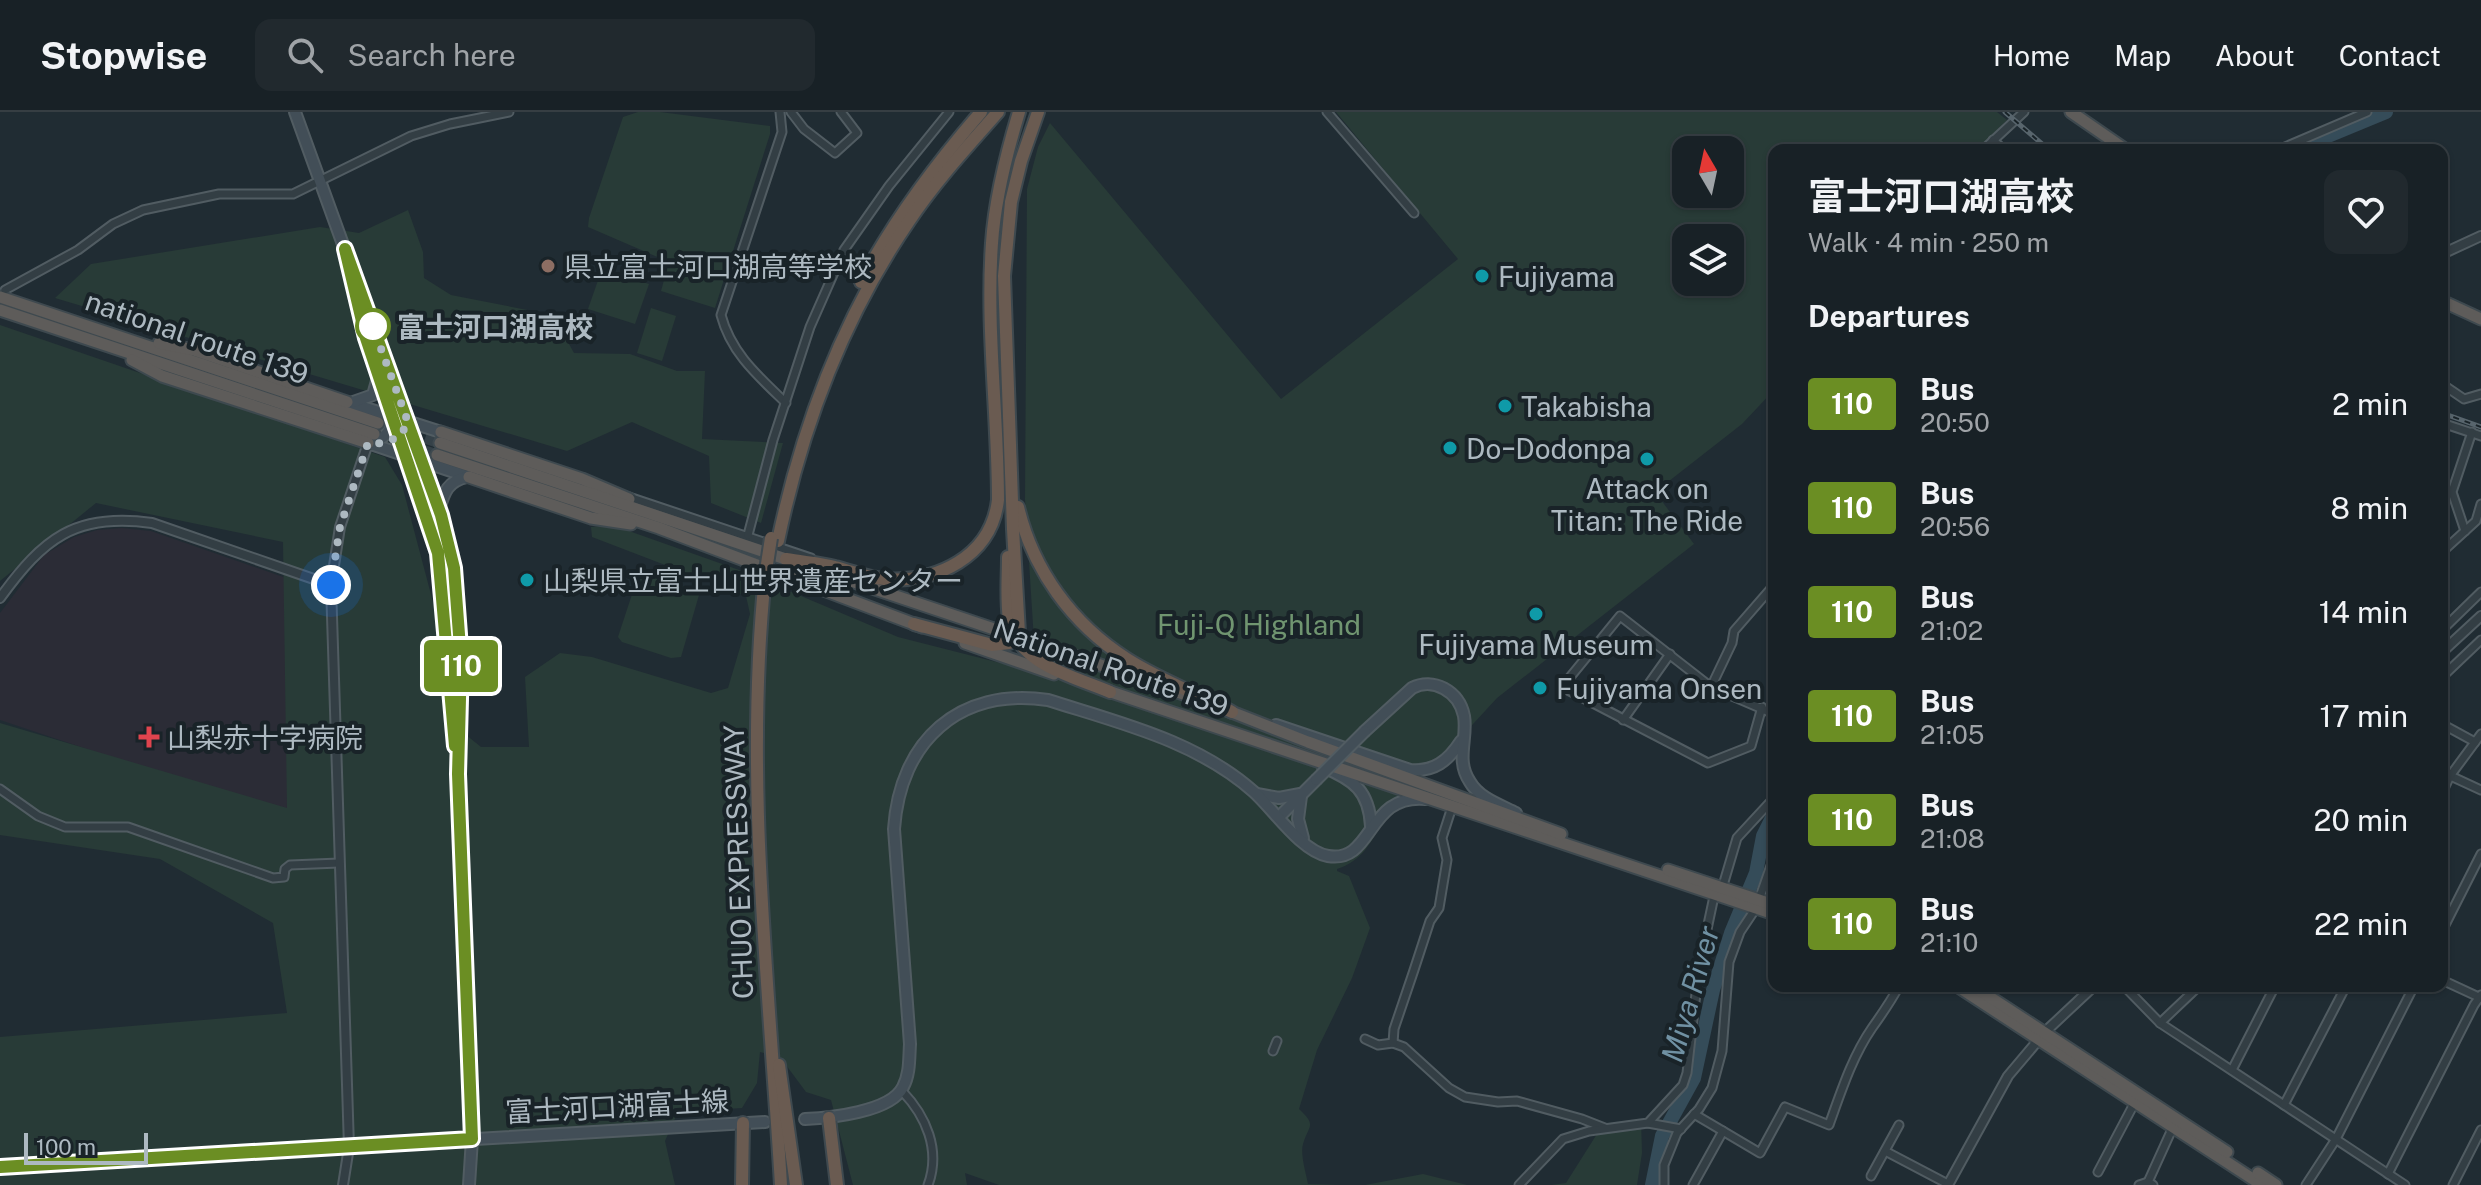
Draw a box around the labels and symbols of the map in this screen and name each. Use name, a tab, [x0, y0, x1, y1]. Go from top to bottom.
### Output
north arrow	[1672, 136, 1744, 208]
place label: 県立富士河口湖高等学校	[564, 250, 872, 283]
marker: 県立富士河口湖高等学校	[539, 257, 557, 275]
place label: Fujiyama	[1498, 260, 1615, 293]
marker: Fujiyama	[1473, 267, 1491, 285]
street label: national route 139	[81, 283, 313, 391]
marker: 富士河口湖高校	[356, 309, 390, 343]
place label: 富士河口湖高校	[397, 310, 593, 343]
place label: Takabisha	[1521, 390, 1652, 423]
marker: Takabisha	[1496, 397, 1514, 415]
place label: DoｰDodonpa	[1466, 432, 1631, 465]
marker: DoｰDodonpa	[1441, 439, 1459, 457]
marker: Attack on Titan: The Ride	[1638, 450, 1656, 468]
place label: Attack on Titan: The Ride	[1551, 472, 1743, 537]
place label: 山梨県立富士山世界遺産センター	[543, 564, 963, 597]
your location	[311, 565, 351, 605]
marker: 山梨県立富士山世界遺産センター	[518, 571, 536, 589]
marker: Fujiyama Museum	[1527, 605, 1545, 623]
park label: Fuji-Q Highland	[1157, 608, 1361, 641]
street label: National Route 139	[989, 611, 1233, 723]
place label: Fujiyama Museum	[1418, 628, 1654, 661]
line badge: 110	[415, 640, 507, 692]
place label: Fujiyama Onsen	[1556, 672, 1762, 705]
marker: Fujiyama Onsen	[1531, 679, 1549, 697]
place label: 山梨赤十字病院	[167, 721, 363, 754]
street label: CHUO EXPRESSWAY	[717, 724, 759, 1000]
marker: 山梨赤十字病院	[138, 726, 160, 748]
water label: Miya River	[1653, 921, 1727, 1066]
street label: 富士河口湖富士線	[504, 1084, 730, 1128]
scale bar	[24, 1129, 148, 1165]

